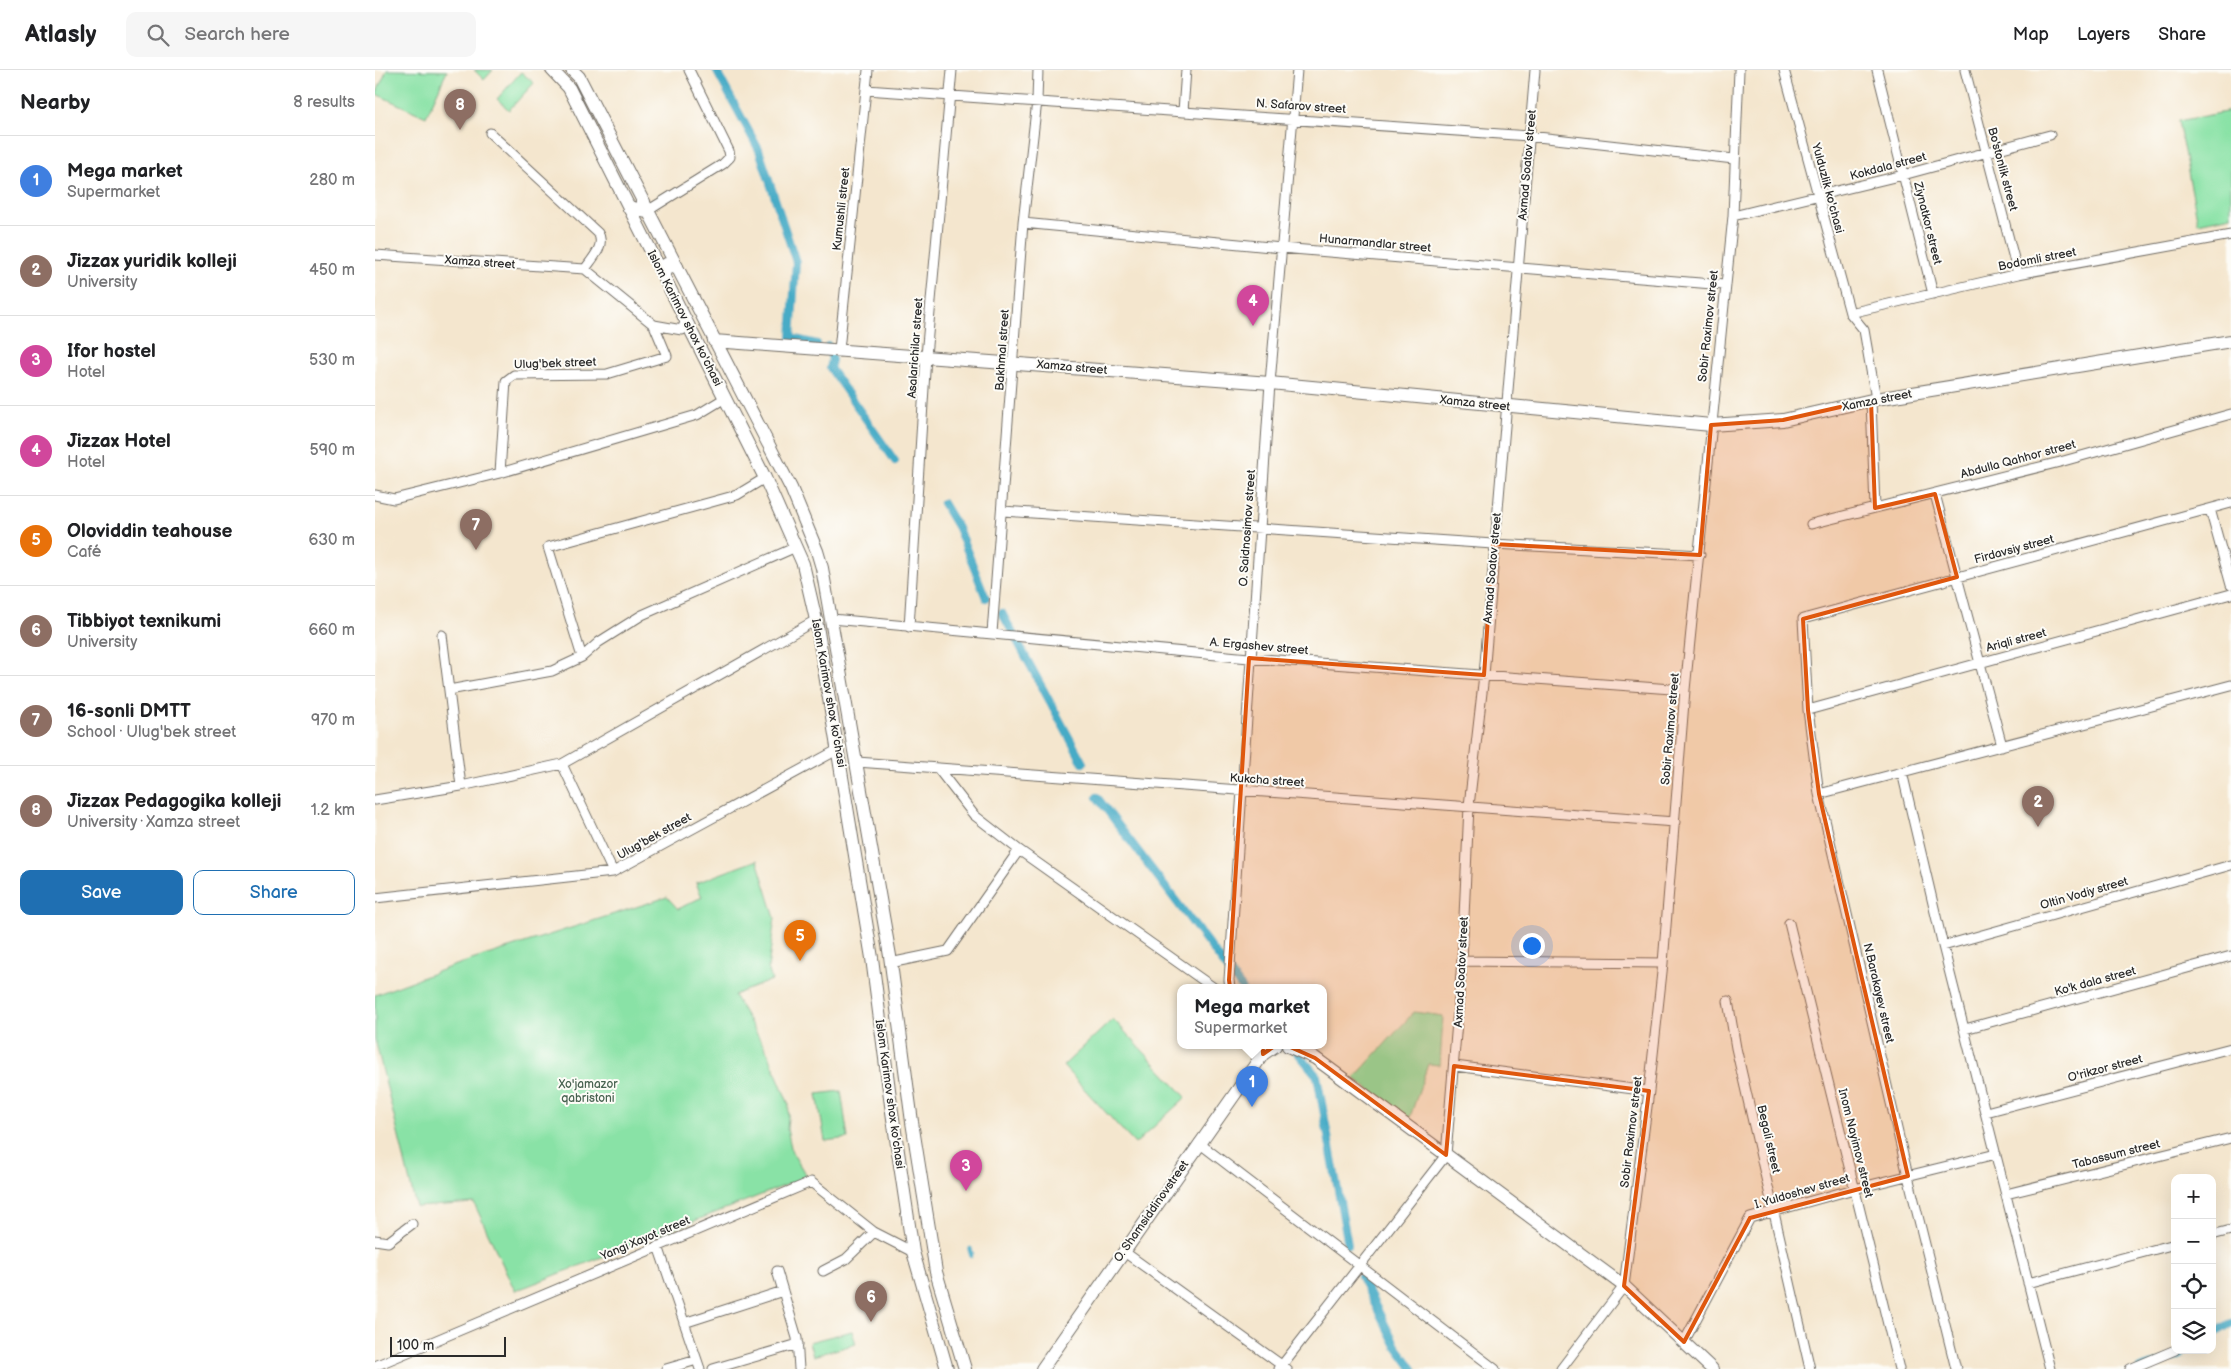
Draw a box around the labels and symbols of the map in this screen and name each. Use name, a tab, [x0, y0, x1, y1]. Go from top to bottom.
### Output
pin: 8	[444, 89, 476, 130]
street label: N. Safarov street	[1256, 96, 1347, 117]
street label: Axmad Soatov street	[1515, 109, 1540, 221]
street label: Bo'stonlik street	[1984, 126, 2021, 213]
street label: Yulduzlik ko'chasi	[1808, 140, 1847, 235]
street label: Kokdala street	[1849, 149, 1928, 184]
street label: Kumushli street	[830, 166, 853, 251]
street label: Ziynatkor street	[1910, 179, 1945, 266]
street label: Hunarmandlar street	[1318, 231, 1432, 256]
street label: Bodomli street	[1997, 245, 2078, 274]
street label: Islom Karimov shox ko'chasi	[644, 248, 726, 389]
street label: Xamza street	[443, 252, 516, 272]
street label: Sobir Raximov street	[1695, 269, 1722, 383]
pin: 4	[1237, 285, 1269, 326]
street label: Asalarichilar street	[905, 297, 927, 399]
street label: Bakhmal street	[992, 308, 1013, 391]
street label: Ulug'bek street	[514, 355, 597, 372]
street label: Xamza street	[1035, 357, 1108, 378]
street label: Xamza street	[1840, 386, 1914, 415]
street label: Xamza street	[1438, 392, 1511, 415]
street label: Abdulla Qahhor street	[1959, 437, 2078, 482]
street label: O. Saidnosimov street	[1236, 469, 1259, 587]
pin: 7	[460, 509, 492, 550]
street label: Axmad Soatov street	[1480, 512, 1505, 624]
street label: Firdavsiy street	[1973, 532, 2056, 567]
street label: Islom Karimov shox ko'chasi	[808, 618, 849, 769]
street label: Ariqli street	[1984, 625, 2048, 656]
street label: A. Ergashev street	[1209, 635, 1309, 658]
street label: Sobir Raximov street	[1658, 672, 1683, 786]
street label: Kukcha street	[1229, 770, 1305, 791]
pin: 2	[2022, 786, 2054, 827]
street label: Ulug'bek street	[615, 810, 694, 863]
street label: Oltin Vodiy street	[2039, 874, 2130, 913]
street label: Axmad Soatov street	[1451, 916, 1472, 1028]
pin: 5	[784, 920, 816, 961]
your location	[1519, 933, 1545, 959]
street label: N.Barakayev street	[1860, 942, 1897, 1045]
street label: Ko'k dala street	[2053, 963, 2138, 1000]
street label: Islom Karimov shox ko'chasi	[872, 1018, 907, 1170]
street label: O'rikzor street	[2066, 1051, 2144, 1086]
pin: 1	[1236, 1066, 1268, 1107]
street label: Sobir Raximov street	[1617, 1075, 1646, 1189]
park label: Xo'jamazor qabristoni	[557, 1077, 618, 1106]
street label: Inom Nayimov street	[1835, 1087, 1876, 1199]
street label: Begali street	[1753, 1104, 1784, 1175]
street label: Tabassum street	[2071, 1136, 2162, 1173]
pin: 3	[950, 1150, 982, 1191]
street label: O. Shamsiddinovstreet	[1111, 1157, 1192, 1265]
street label: I. Yuldoshev street	[1753, 1171, 1852, 1212]
street label: Yangi Xayot street	[597, 1213, 692, 1264]
pin: 6	[855, 1281, 887, 1322]
scale bar	[390, 1334, 506, 1357]

